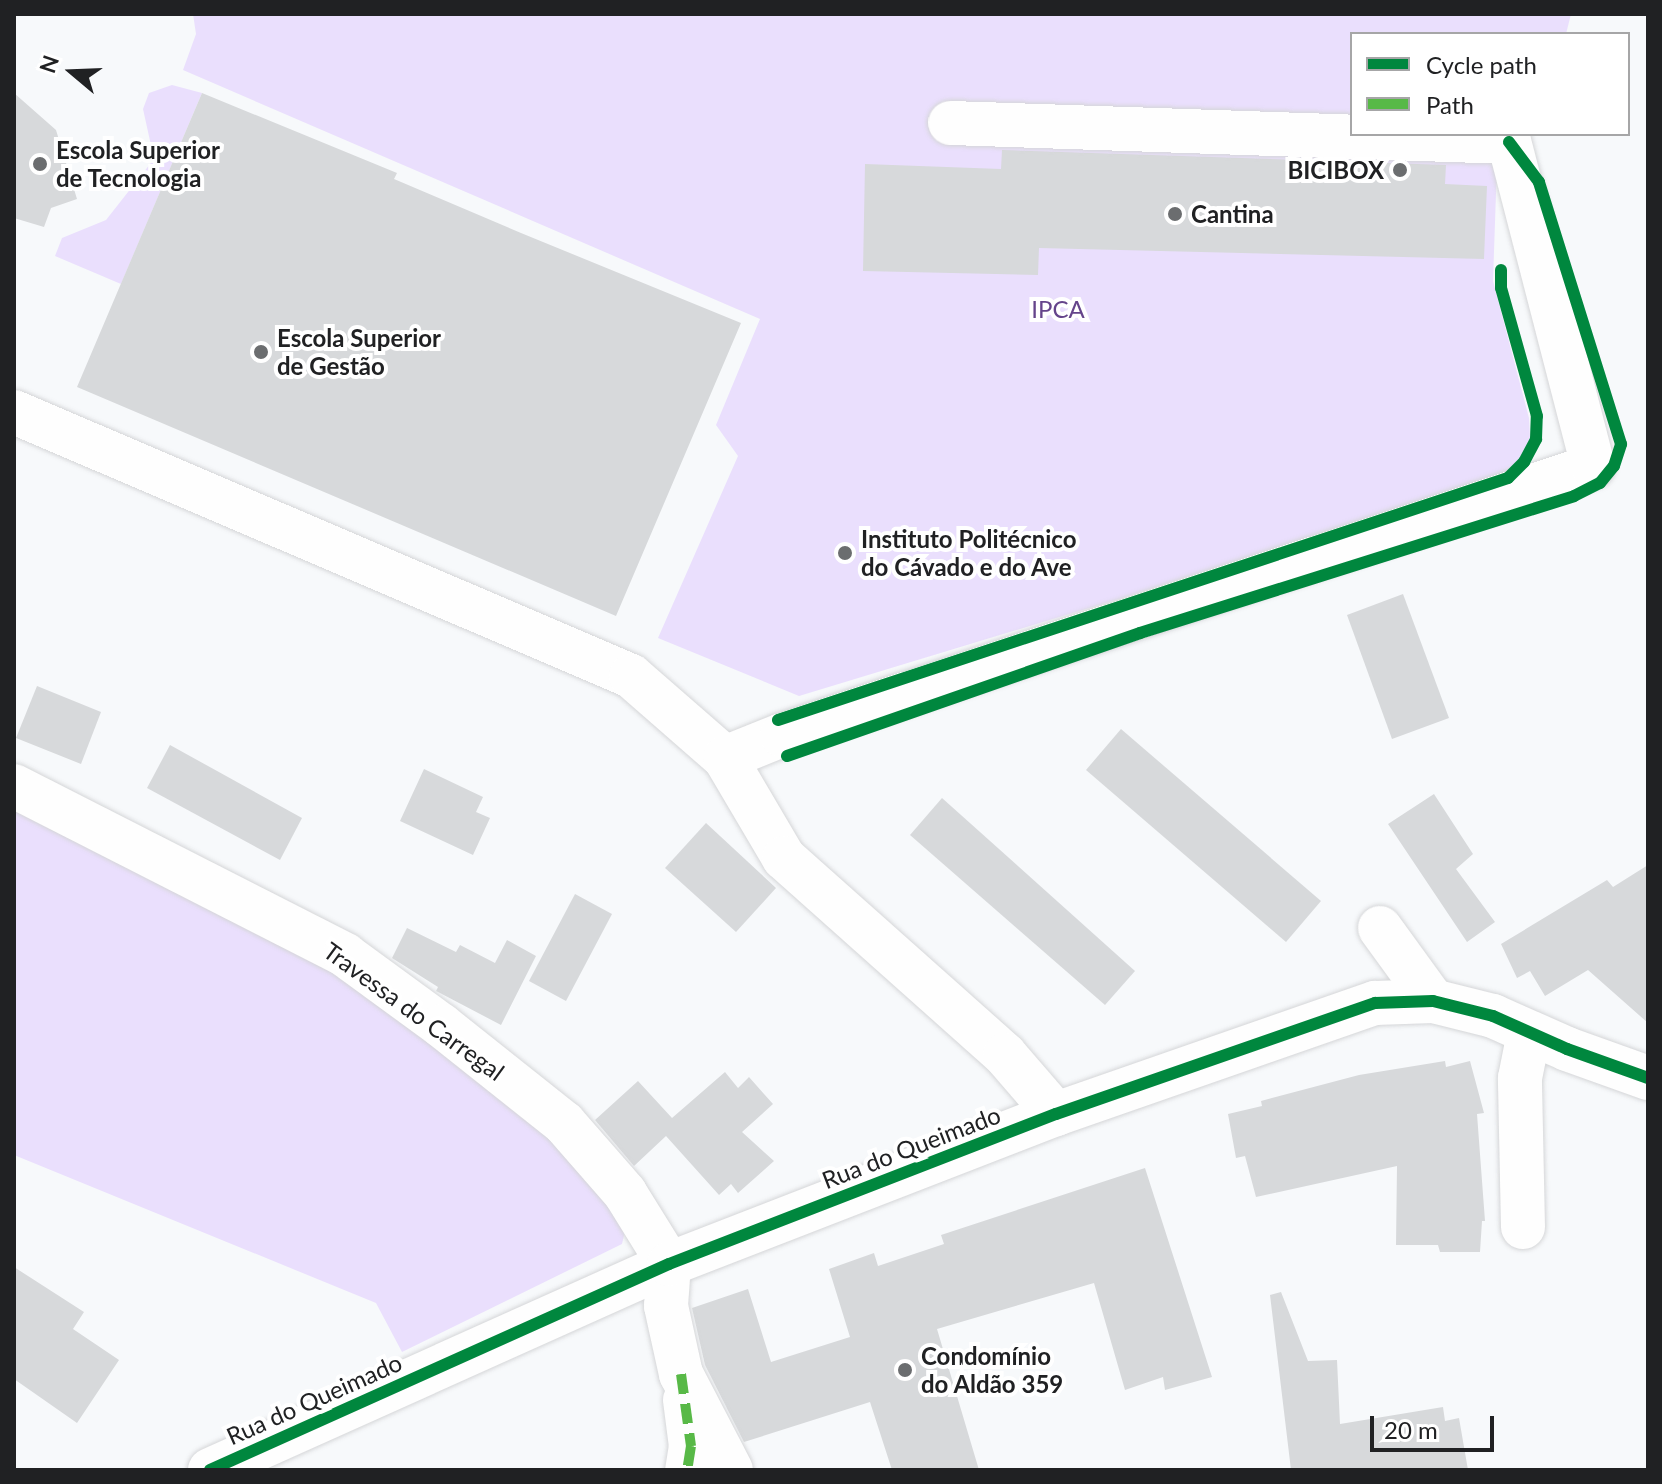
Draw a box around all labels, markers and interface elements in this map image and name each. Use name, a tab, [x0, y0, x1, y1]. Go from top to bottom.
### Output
north arrow	[32, 32, 112, 112]
legend	[1350, 32, 1630, 136]
text: Cycle path	[1426, 50, 1537, 79]
text: N	[33, 52, 64, 76]
text: Path	[1426, 90, 1474, 119]
place label: Escola Superior de Tecnologia	[56, 136, 220, 192]
marker: Escola Superior de Tecnologia	[31, 155, 49, 173]
place label: BICIBOX	[1287, 156, 1384, 184]
marker: BICIBOX	[1391, 161, 1409, 179]
place label: Cantina	[1191, 200, 1274, 228]
marker: Cantina	[1166, 205, 1184, 223]
park label: IPCA	[1031, 295, 1085, 323]
place label: Escola Superior de Gestão	[277, 324, 441, 380]
marker: Escola Superior de Gestão	[252, 343, 270, 361]
place label: Instituto Politécnico do Cávado e do Ave	[861, 525, 1077, 581]
marker: Instituto Politécnico do Cávado e do Ave	[836, 544, 854, 562]
street label: Travessa do Carregal	[318, 936, 510, 1086]
street label: Rua do Queimado	[818, 1100, 1004, 1194]
place label: Condomínio do Aldão 359	[921, 1342, 1064, 1398]
street label: Rua do Queimado	[222, 1347, 406, 1451]
marker: Condomínio do Aldão 359	[896, 1361, 914, 1379]
scale bar	[1374, 1400, 1498, 1450]
text: 20 m	[1384, 1415, 1438, 1444]

